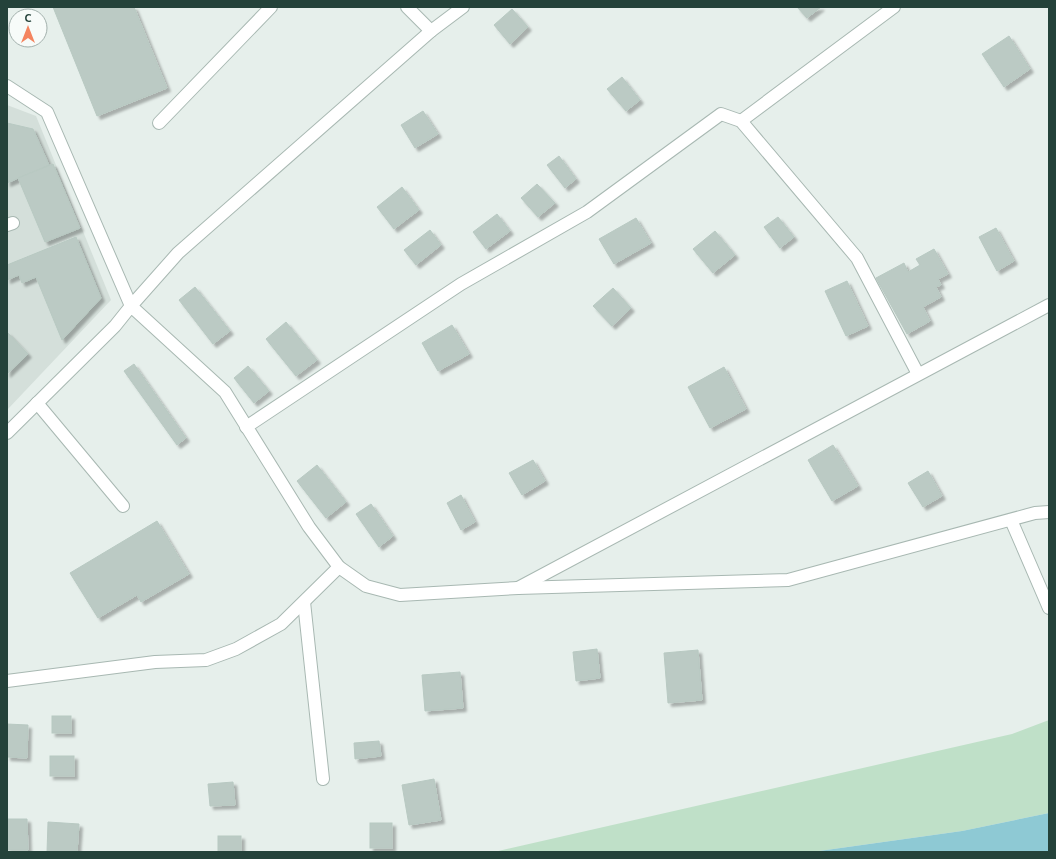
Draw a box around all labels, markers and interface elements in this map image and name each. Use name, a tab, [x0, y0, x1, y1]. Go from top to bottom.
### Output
north arrow	[8, 8, 48, 48]
text: С	[24, 12, 32, 24]

